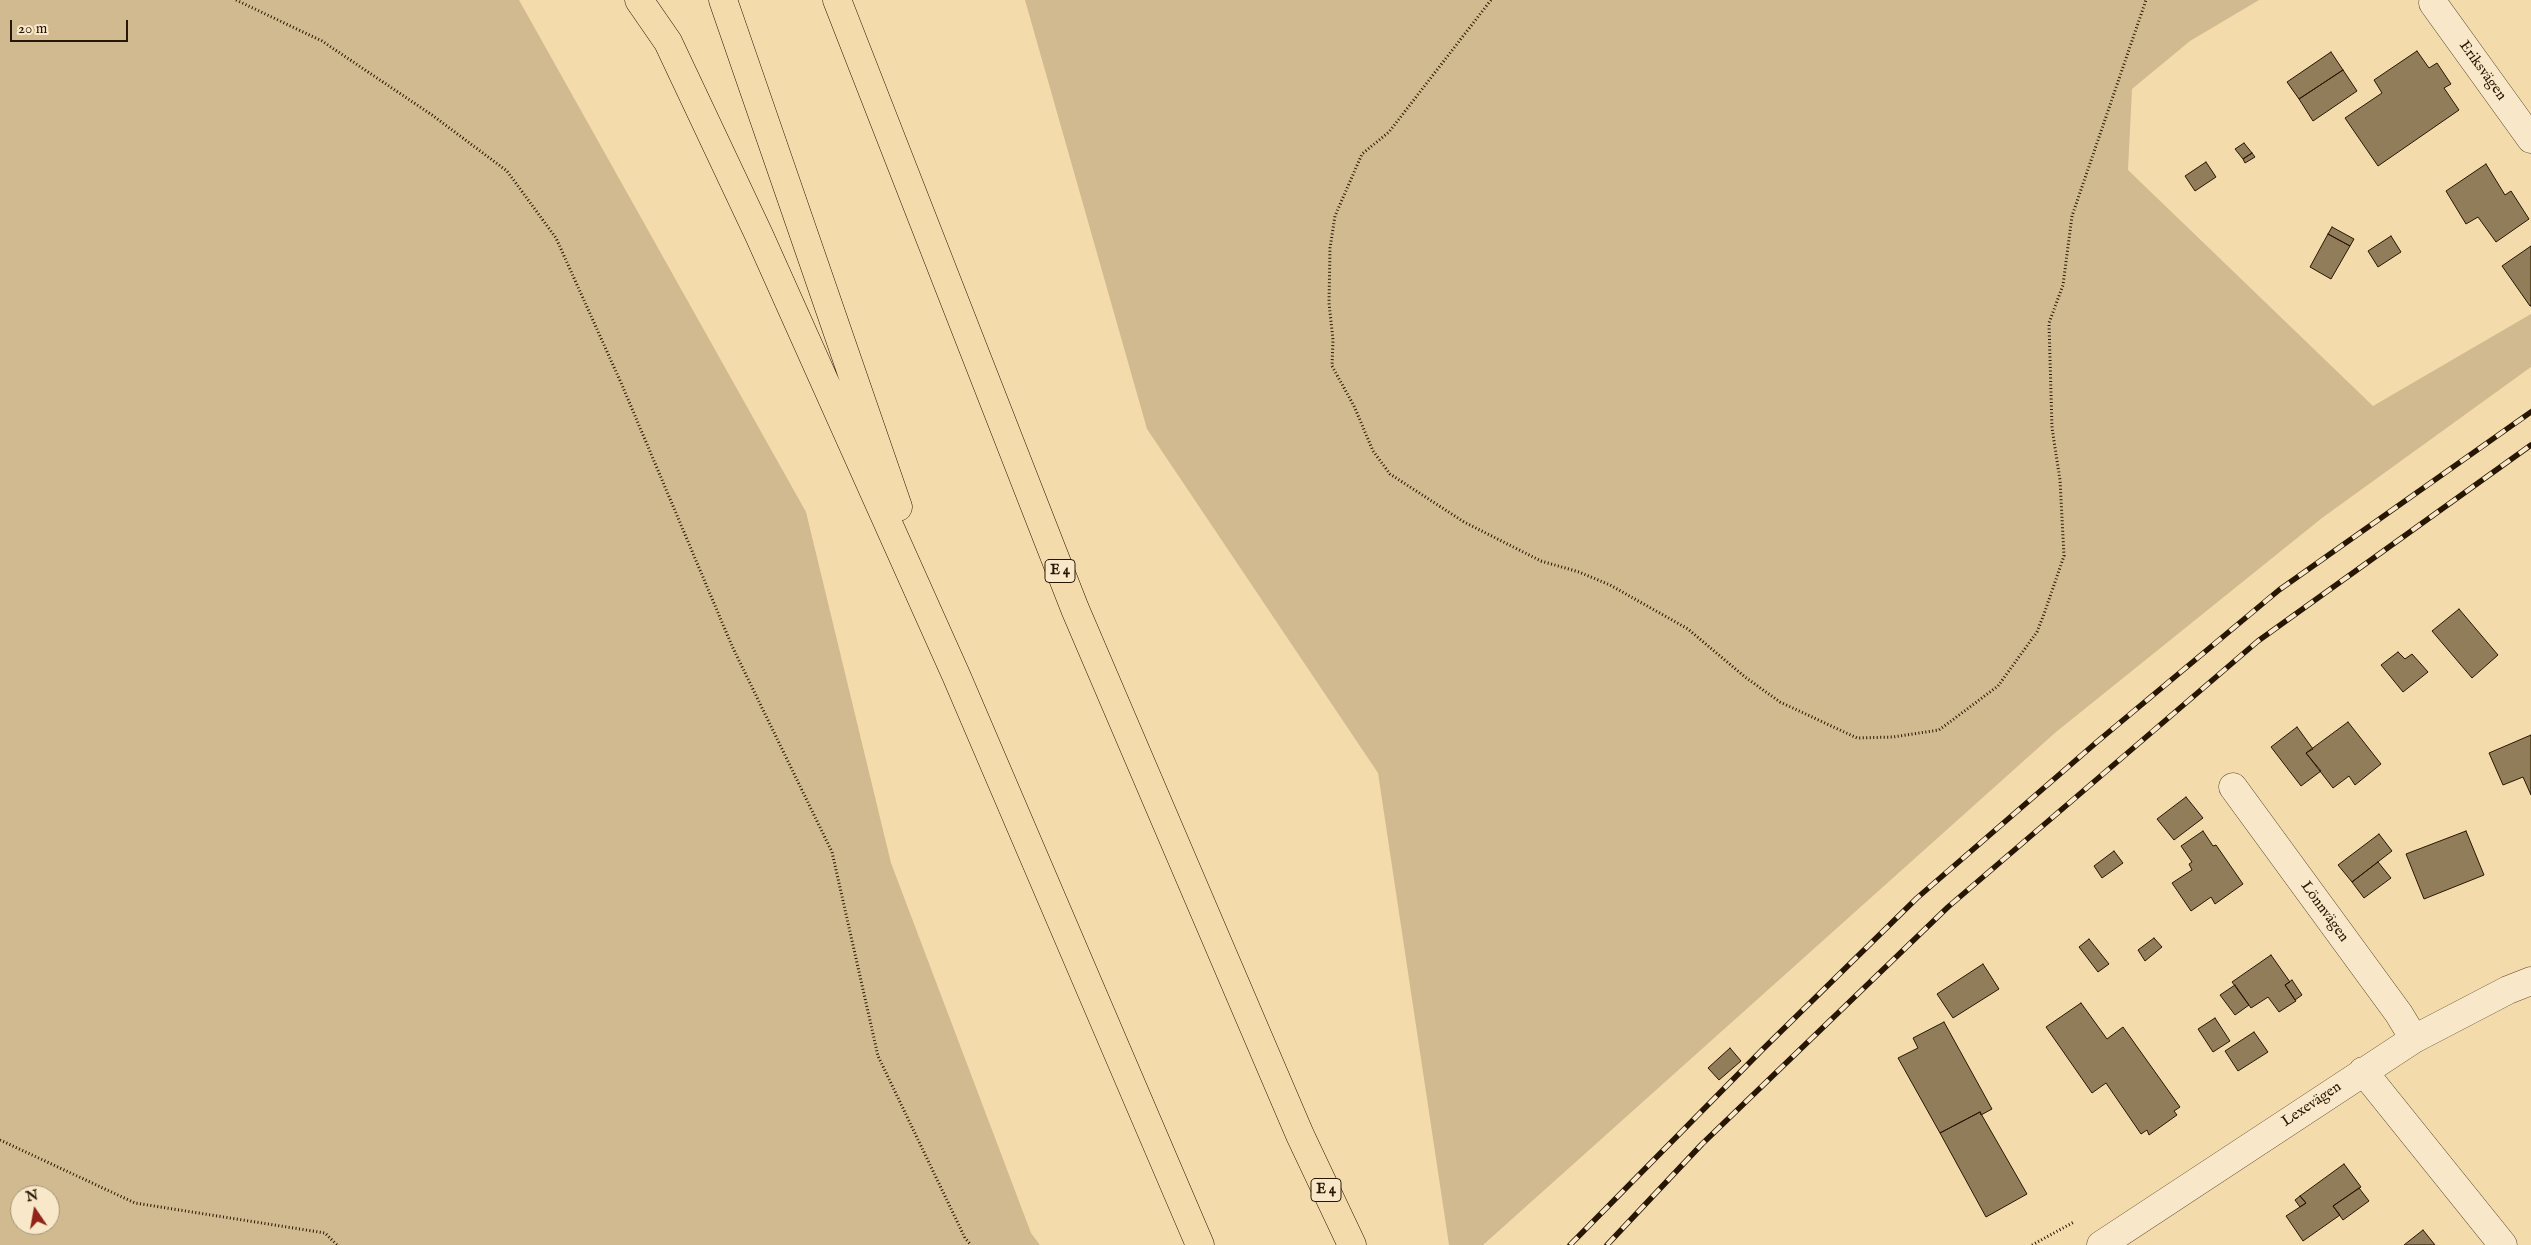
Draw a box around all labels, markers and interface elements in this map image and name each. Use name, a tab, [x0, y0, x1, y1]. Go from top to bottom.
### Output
scale bar	[12, 10, 130, 42]
text: 20 m	[18, 19, 47, 38]
street label: Eriksvägen	[2454, 38, 2510, 104]
road number: E 4	[1045, 560, 1075, 582]
street label: Lönnvägen	[2296, 878, 2352, 946]
street label: Lexevägen	[2279, 1079, 2345, 1131]
road number: E 4	[1311, 1178, 1341, 1202]
north arrow	[10, 1185, 60, 1235]
text: N	[24, 1186, 40, 1206]

